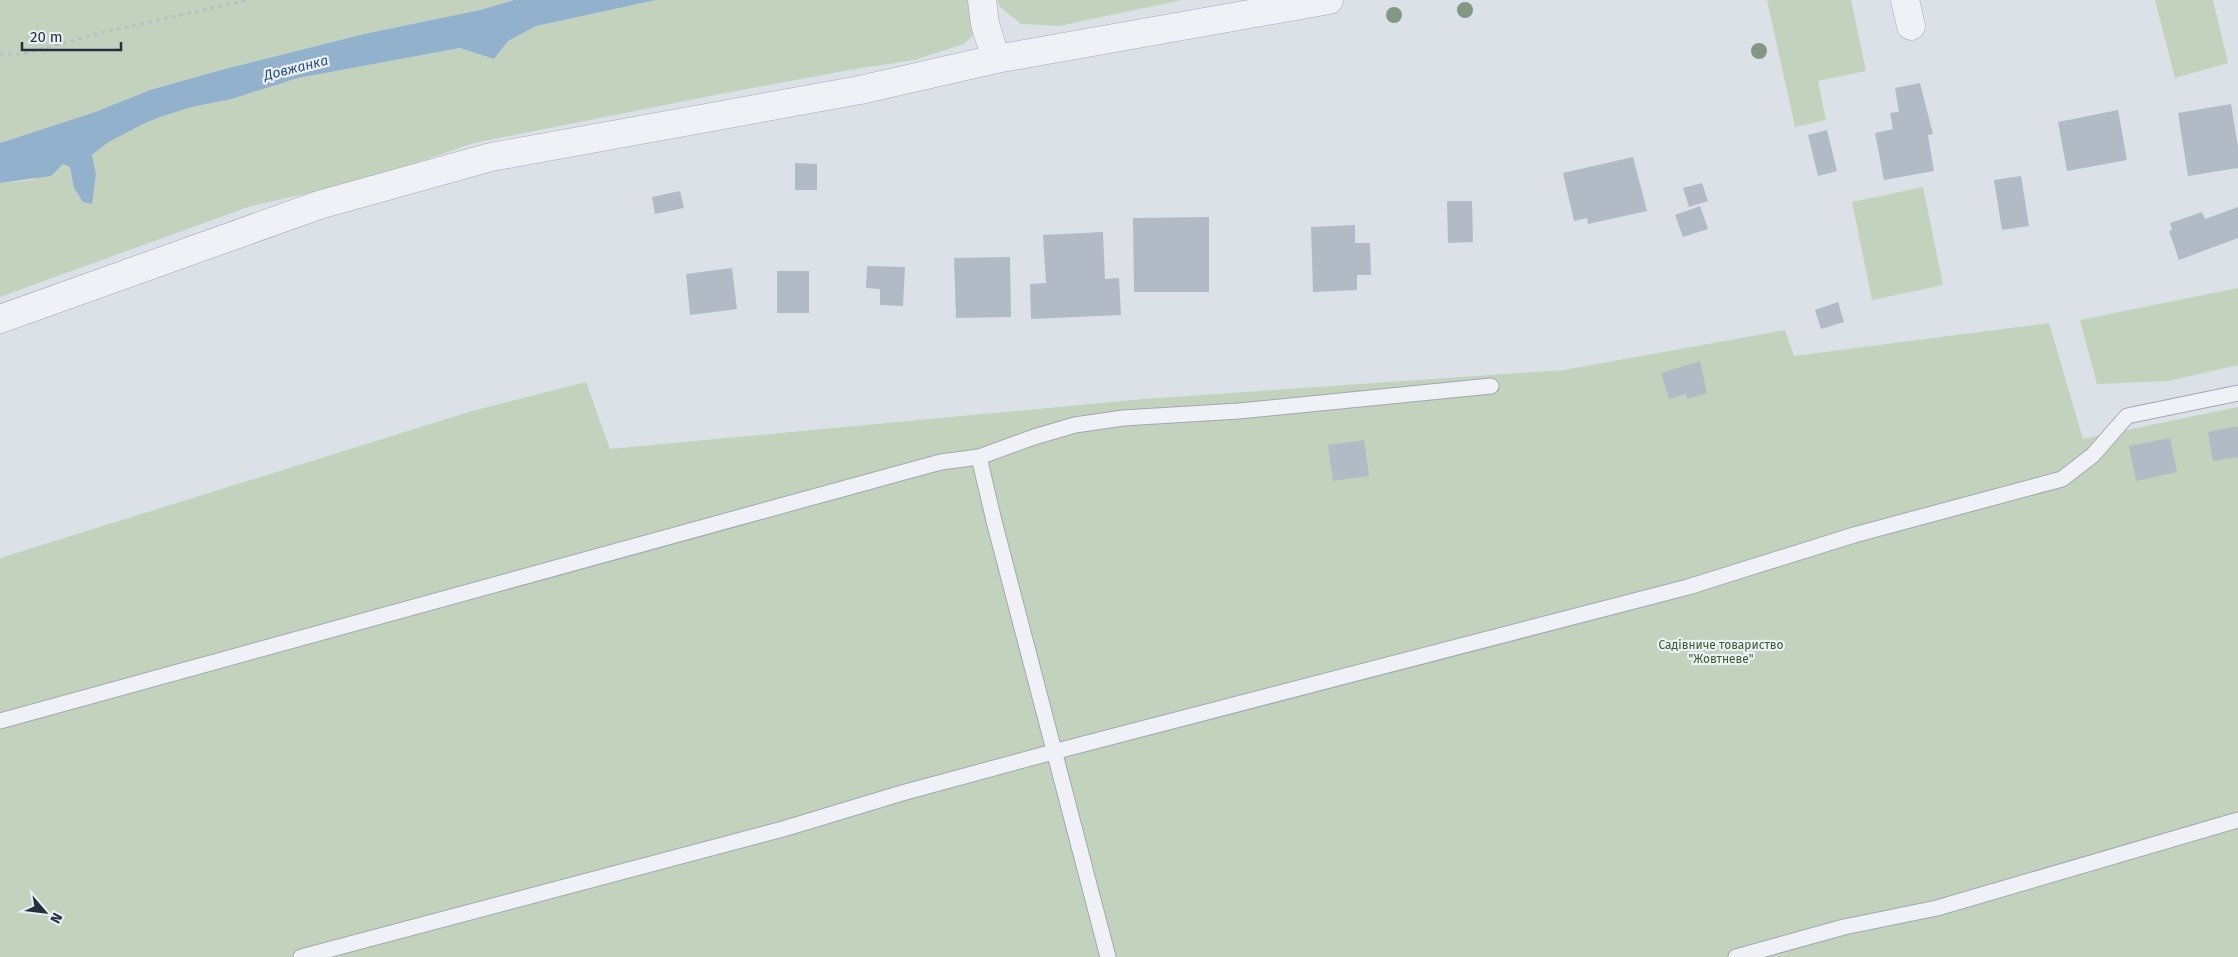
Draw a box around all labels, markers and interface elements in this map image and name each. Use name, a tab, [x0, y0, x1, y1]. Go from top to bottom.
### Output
scale bar	[22, 20, 121, 52]
text: 20 m	[30, 28, 63, 46]
water label: Довжанка	[261, 52, 330, 84]
park label: Садівниче товариство "Жовтневе"	[1658, 638, 1784, 666]
north arrow	[20, 887, 70, 937]
text: N	[46, 910, 66, 926]

